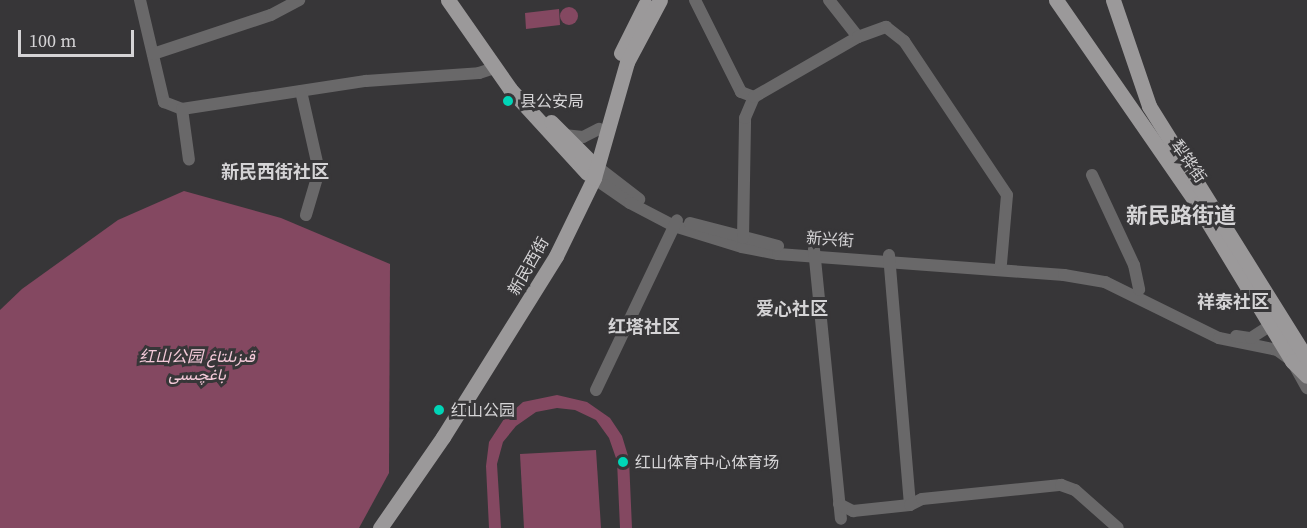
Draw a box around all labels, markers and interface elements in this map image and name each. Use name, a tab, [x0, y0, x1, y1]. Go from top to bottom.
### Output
scale bar	[21, 18, 136, 56]
text: 100 m	[29, 28, 76, 53]
place label: 县公安局	[520, 91, 584, 111]
marker: 县公安局	[501, 94, 515, 108]
street label: 犁铧街	[1167, 136, 1211, 186]
district label: 新民西街社区	[221, 161, 329, 183]
district label: 新民路街道	[1126, 203, 1236, 229]
street label: 新兴街	[805, 228, 855, 250]
street label: 新民西街	[504, 233, 552, 299]
district label: 祥泰社区	[1197, 291, 1269, 313]
district label: 爱心社区	[756, 298, 828, 320]
district label: 红塔社区	[608, 316, 680, 338]
park label: 红山公园 قىزىلتاغ باغچىسى	[139, 346, 255, 384]
place label: 红山公园	[451, 400, 515, 420]
marker: 红山公园	[432, 403, 446, 417]
place label: 红山体育中心体育场	[635, 452, 779, 472]
marker: 红山体育中心体育场	[616, 455, 630, 469]

